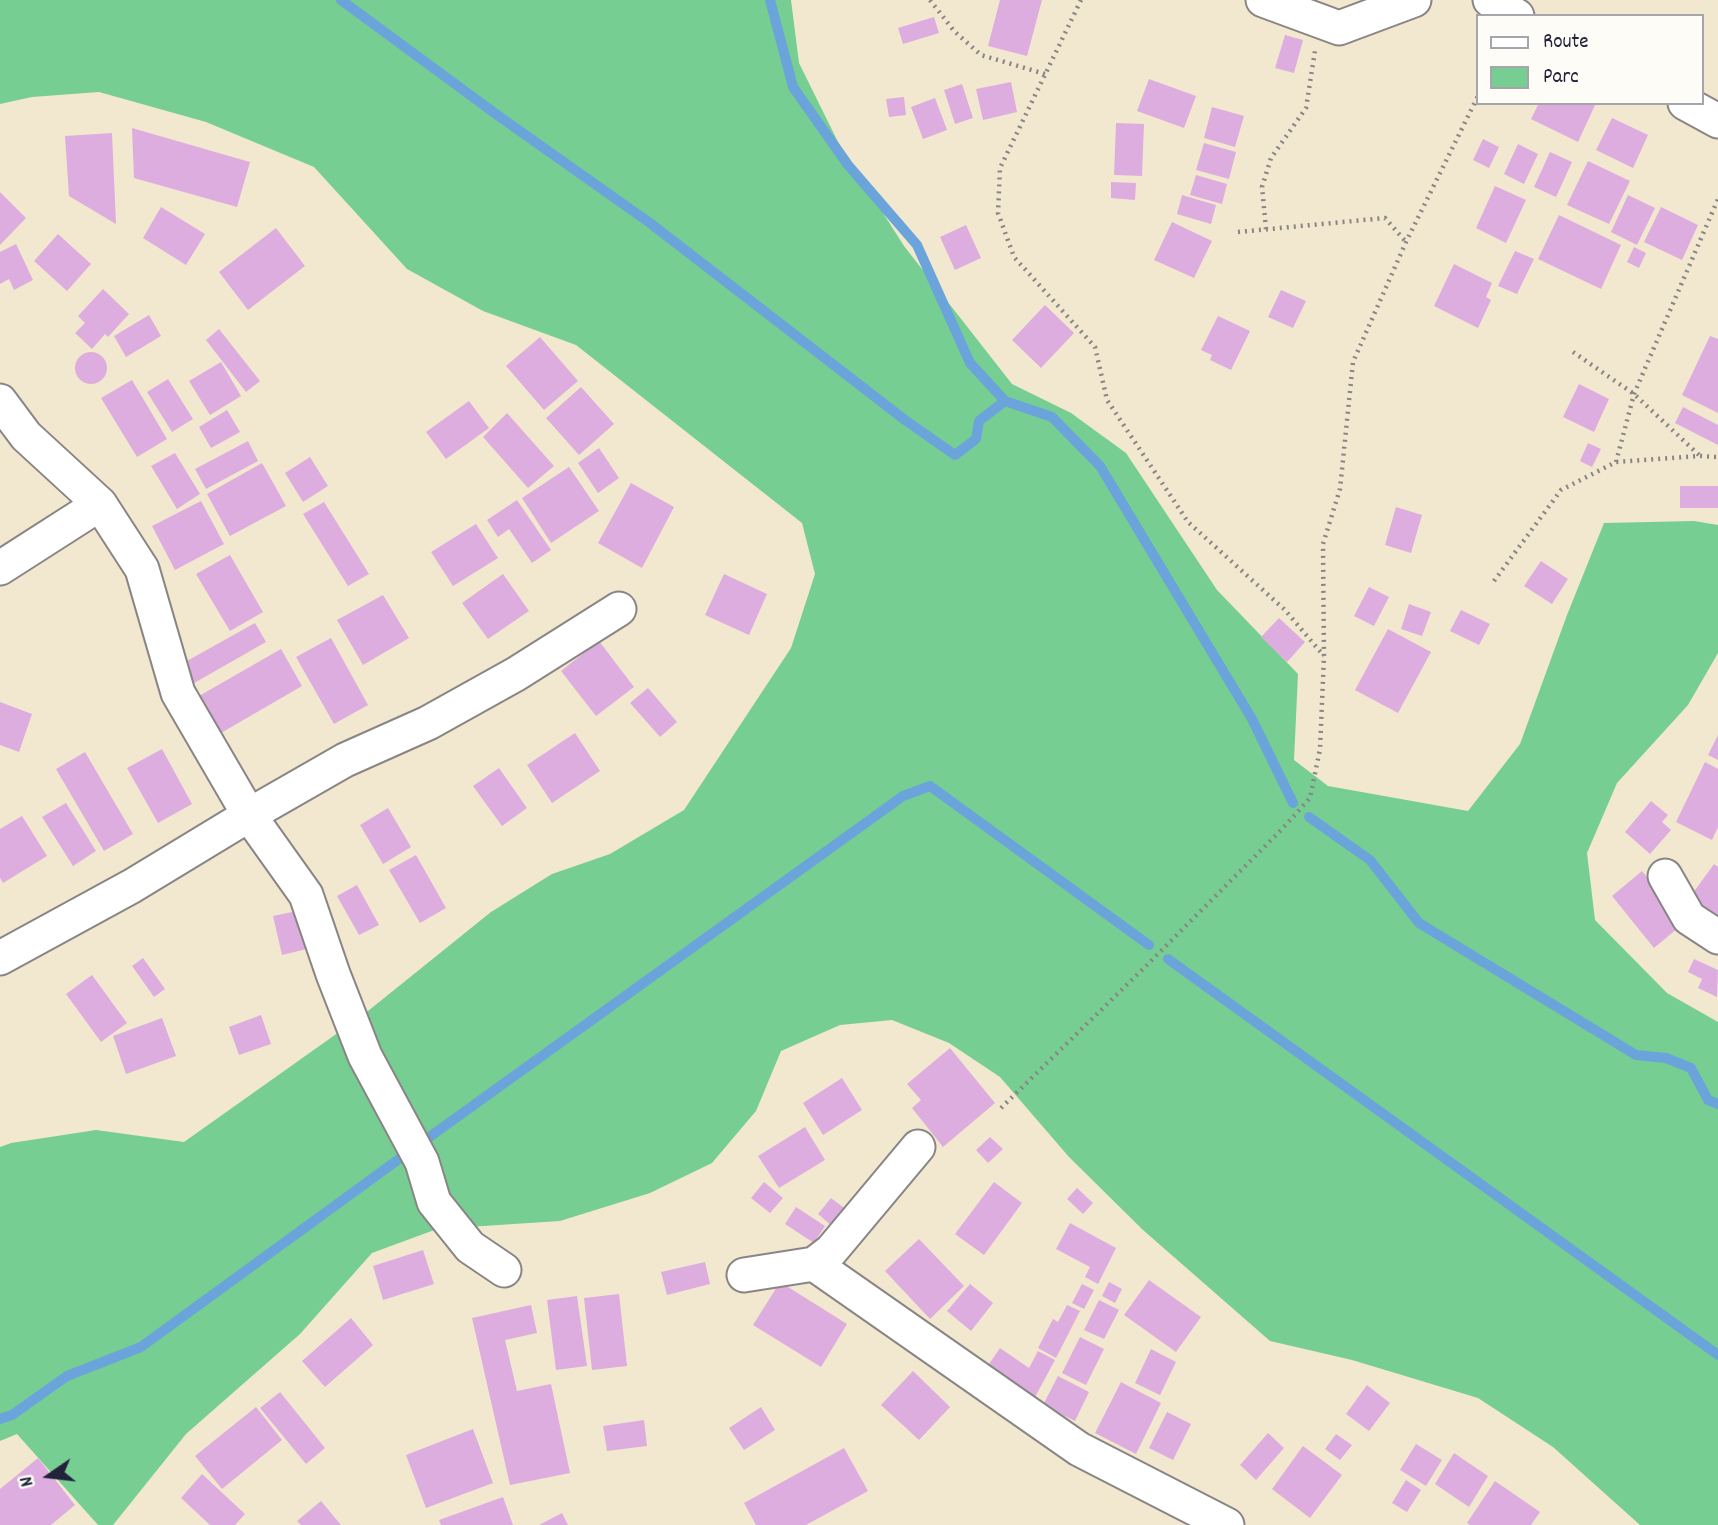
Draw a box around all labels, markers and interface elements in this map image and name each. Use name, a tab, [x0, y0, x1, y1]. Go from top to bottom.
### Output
legend	[1476, 14, 1704, 105]
text: Route	[1543, 28, 1589, 58]
text: Parc	[1543, 63, 1579, 93]
north arrow	[14, 1441, 84, 1511]
text: N	[14, 1473, 42, 1489]

